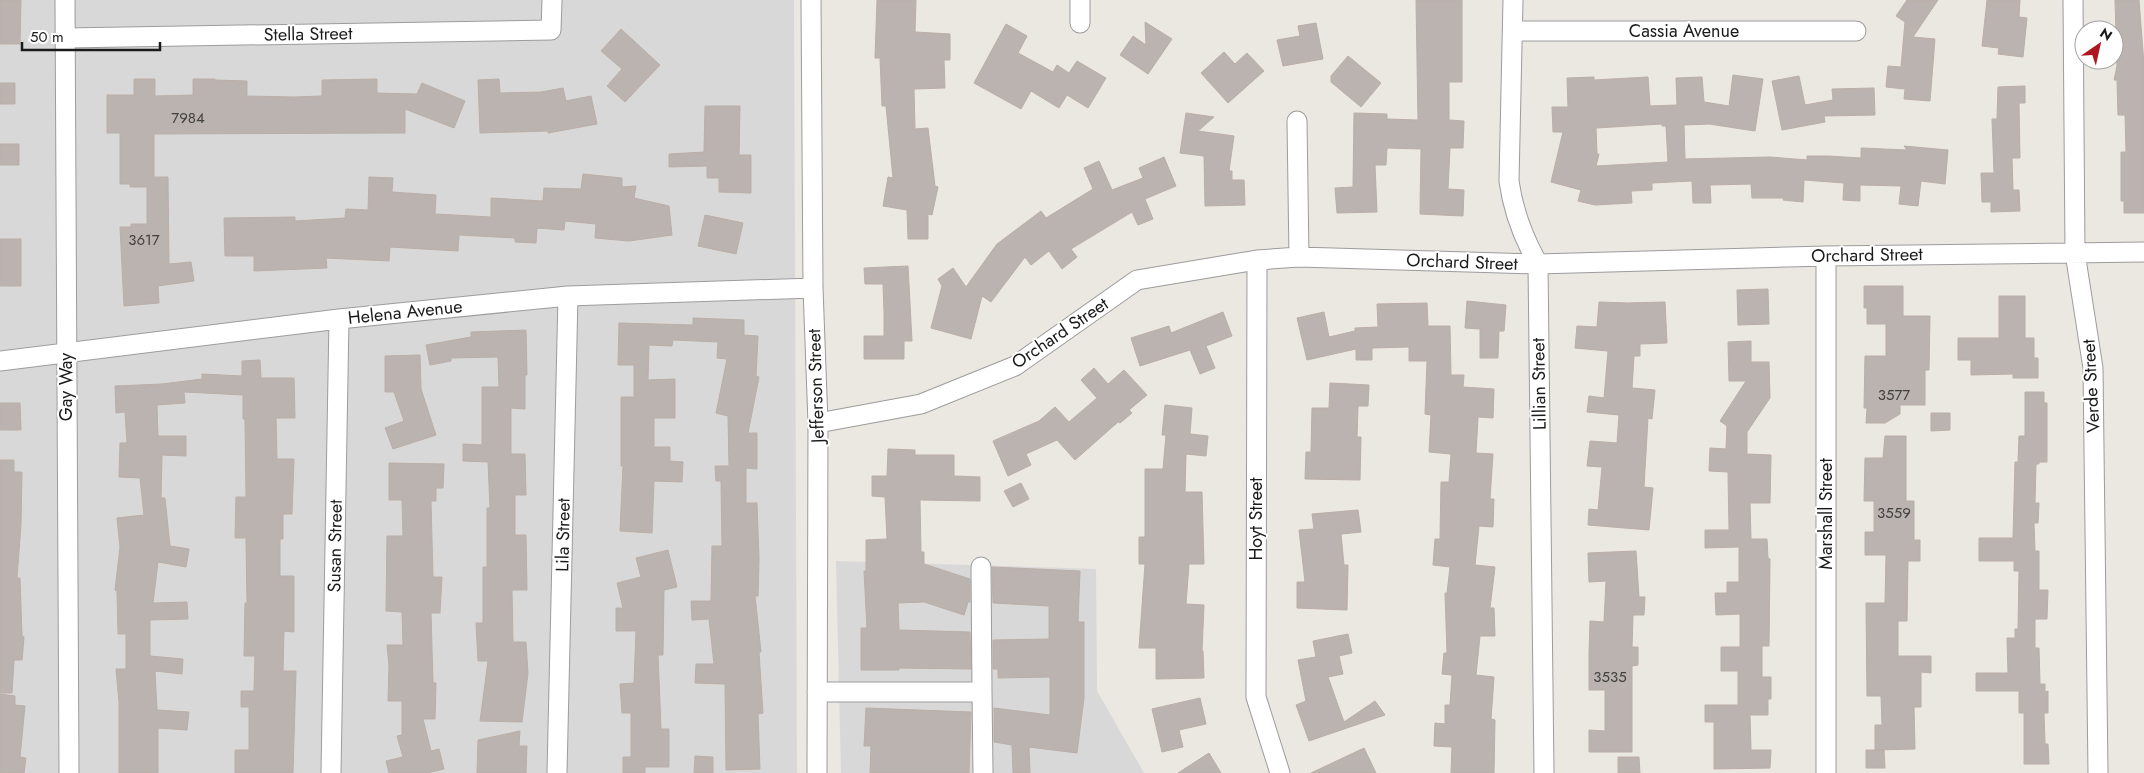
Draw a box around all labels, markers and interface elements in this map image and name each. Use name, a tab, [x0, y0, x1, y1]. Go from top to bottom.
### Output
street label: Cassia Avenue	[1629, 18, 1739, 44]
scale bar	[22, 20, 160, 52]
street label: Stella Street	[263, 20, 353, 48]
north arrow	[2074, 20, 2124, 70]
text: N	[2096, 23, 2116, 46]
text: 50 m	[30, 26, 64, 48]
house number: 7984	[171, 107, 205, 129]
house number: 3617	[128, 229, 160, 251]
street label: Orchard Street	[1811, 241, 1924, 269]
street label: Orchard Street	[1406, 247, 1519, 277]
street label: Orchard Street	[1006, 291, 1114, 375]
street label: Helena Avenue	[346, 293, 464, 331]
street label: Jefferson Street	[801, 328, 831, 446]
street label: Lillian Street	[1525, 337, 1553, 430]
street label: Verde Street	[2076, 338, 2106, 433]
street label: Gay Way	[53, 353, 79, 421]
house number: 3577	[1878, 384, 1910, 406]
street label: Marshall Street	[1813, 458, 1839, 570]
street label: Hoyt Street	[1243, 477, 1269, 561]
street label: Lila Street	[549, 497, 577, 572]
street label: Susan Street	[321, 499, 349, 593]
house number: 3559	[1877, 502, 1911, 524]
house number: 3535	[1593, 666, 1627, 688]

